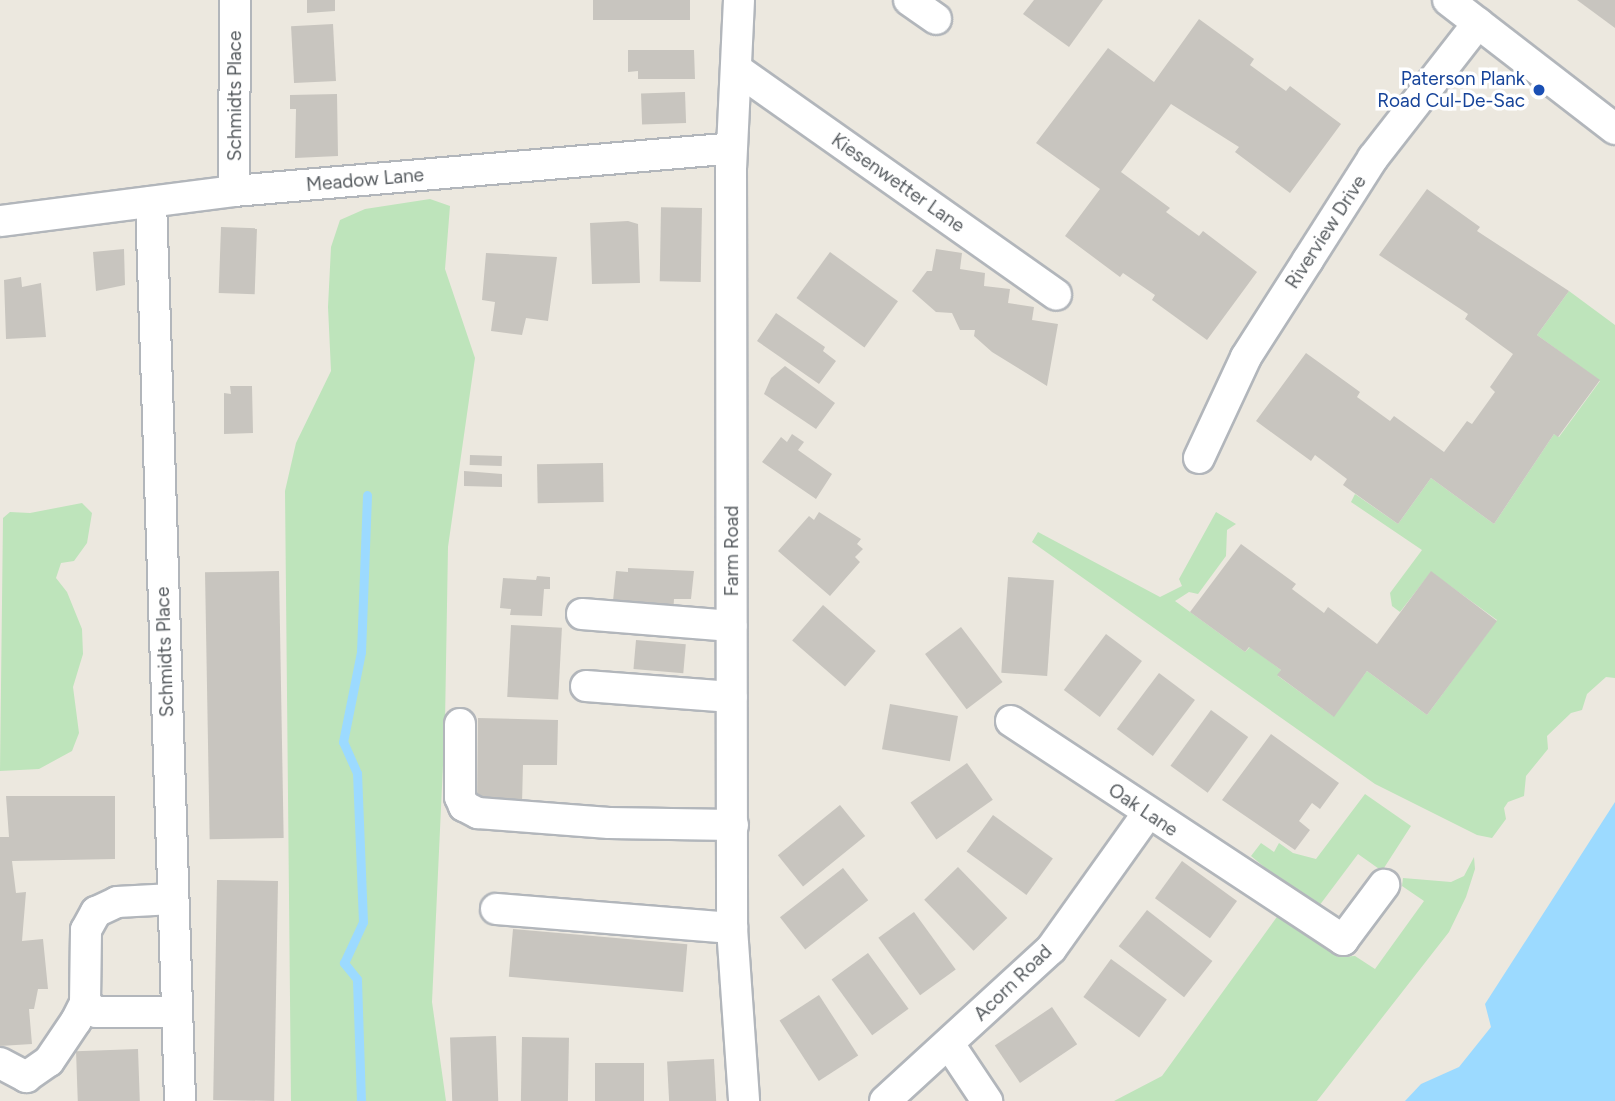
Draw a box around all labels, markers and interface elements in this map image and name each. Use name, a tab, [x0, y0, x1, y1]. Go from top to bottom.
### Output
street label: Schmidts Place	[224, 31, 246, 161]
place label: Paterson Plank Road Cul-De-Sac	[1377, 68, 1525, 112]
marker: Paterson Plank Road Cul-De-Sac	[1531, 82, 1547, 98]
street label: Kiesenwetter Lane	[827, 129, 969, 237]
street label: Meadow Lane	[305, 163, 425, 197]
street label: Riverview Drive	[1281, 171, 1371, 293]
street label: Farm Road	[721, 506, 743, 596]
street label: Schmidts Place	[151, 586, 179, 718]
street label: Oak Lane	[1104, 778, 1182, 842]
street label: Acorn Road	[969, 940, 1057, 1026]

